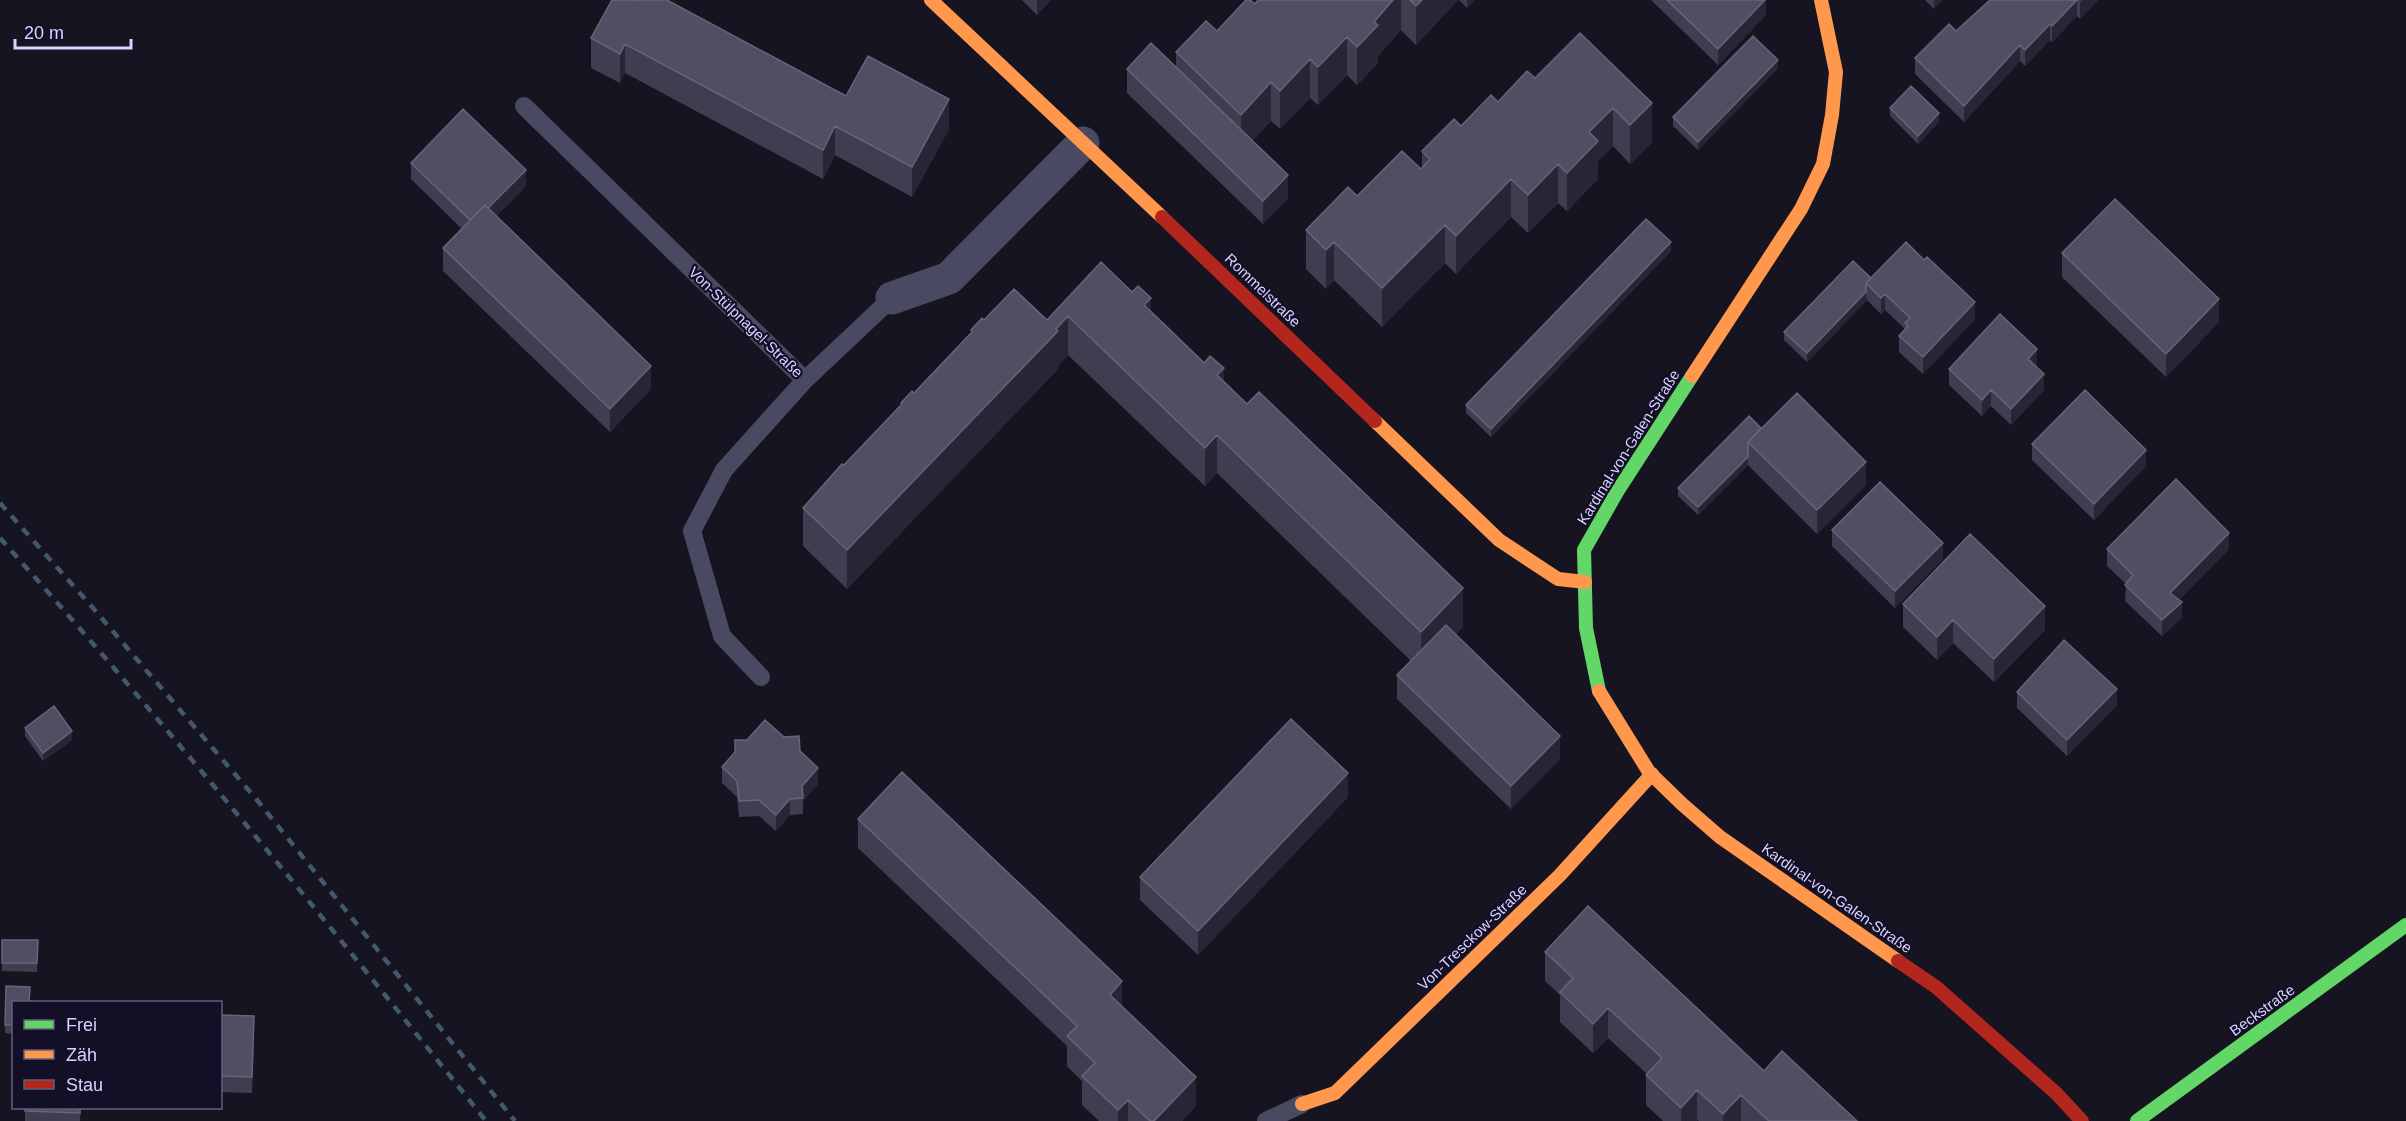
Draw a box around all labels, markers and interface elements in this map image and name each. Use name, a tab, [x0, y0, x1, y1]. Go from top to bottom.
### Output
scale bar	[15, 12, 130, 50]
text: 20 m	[24, 23, 64, 43]
street label: Rommelstraße	[1222, 250, 1304, 330]
street label: Von-Stülpnagel-Straße	[686, 263, 806, 381]
street label: Kardinal-von-Galen-Straße	[1573, 366, 1683, 528]
street label: Kardinal-von-Galen-Straße	[1759, 840, 1915, 956]
street label: Von-Tresckow-Straße	[1414, 881, 1530, 993]
street label: Beckstraße	[2226, 981, 2298, 1039]
legend	[12, 1001, 222, 1109]
text: Frei	[66, 1015, 97, 1035]
text: Zäh	[66, 1045, 97, 1065]
text: Stau	[66, 1075, 103, 1095]

